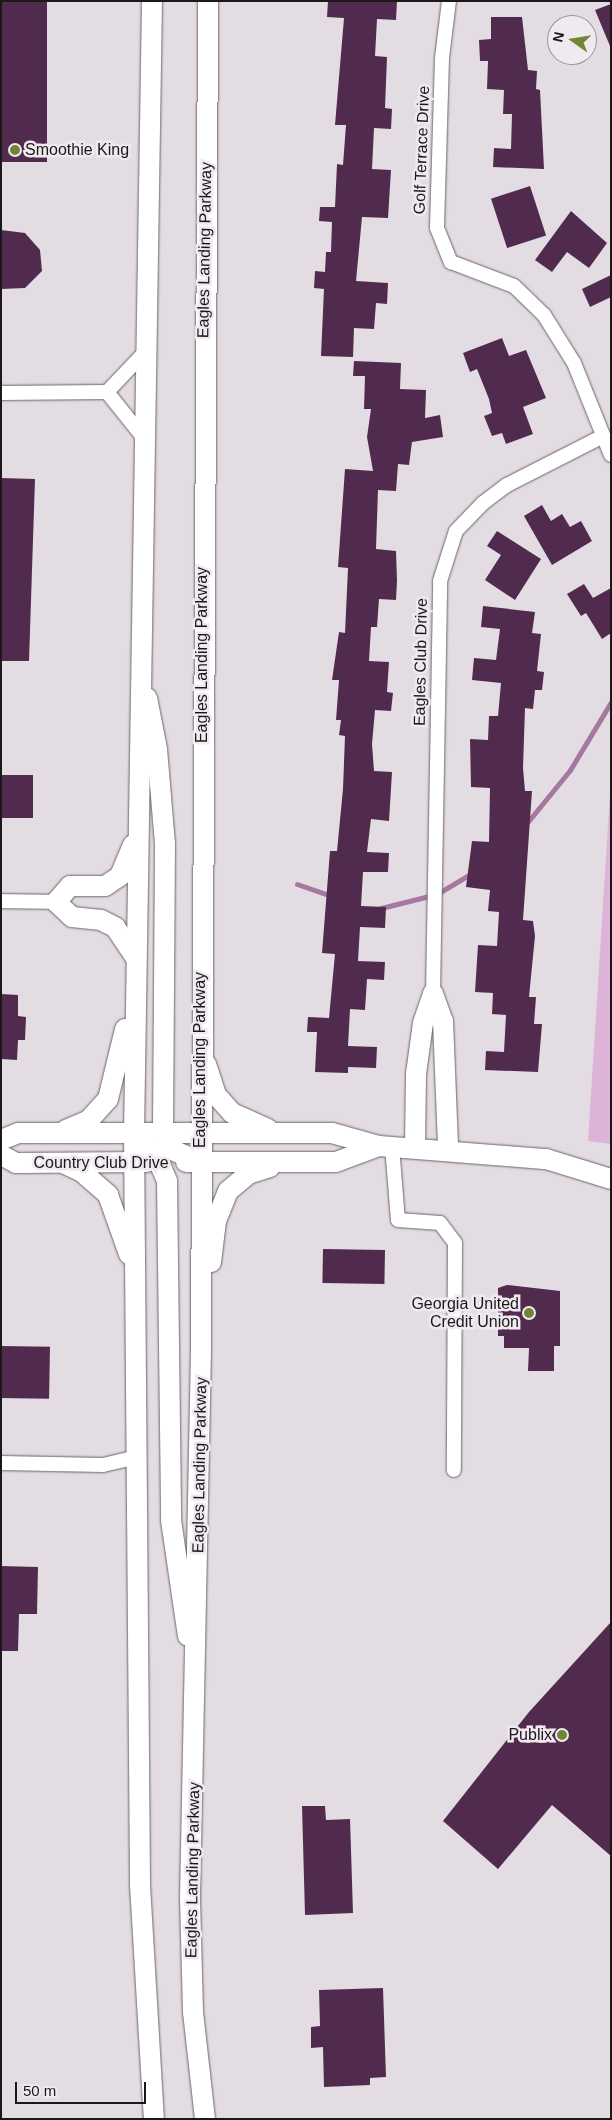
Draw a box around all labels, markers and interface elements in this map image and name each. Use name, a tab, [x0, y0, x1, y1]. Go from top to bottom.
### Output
north arrow	[547, 15, 597, 65]
text: N	[549, 30, 567, 44]
street label: Golf Terrace Drive	[410, 85, 434, 215]
place label: Smoothie King	[25, 140, 129, 160]
marker: Smoothie King	[9, 144, 21, 156]
street label: Eagles Landing Parkway	[194, 162, 216, 338]
street label: Eagles Landing Parkway	[192, 567, 212, 743]
street label: Eagles Club Drive	[410, 598, 432, 726]
street label: Eagles Landing Parkway	[190, 972, 210, 1148]
street label: Country Club Drive	[33, 1153, 169, 1173]
place label: Georgia United Credit Union	[411, 1294, 519, 1332]
marker: Georgia United Credit Union	[523, 1307, 535, 1319]
street label: Eagles Landing Parkway	[189, 1377, 211, 1553]
place label: Publix	[508, 1725, 552, 1745]
marker: Publix	[556, 1729, 568, 1741]
street label: Eagles Landing Parkway	[182, 1782, 204, 1958]
scale bar	[18, 2072, 149, 2104]
text: 50 m	[23, 2082, 56, 2099]

